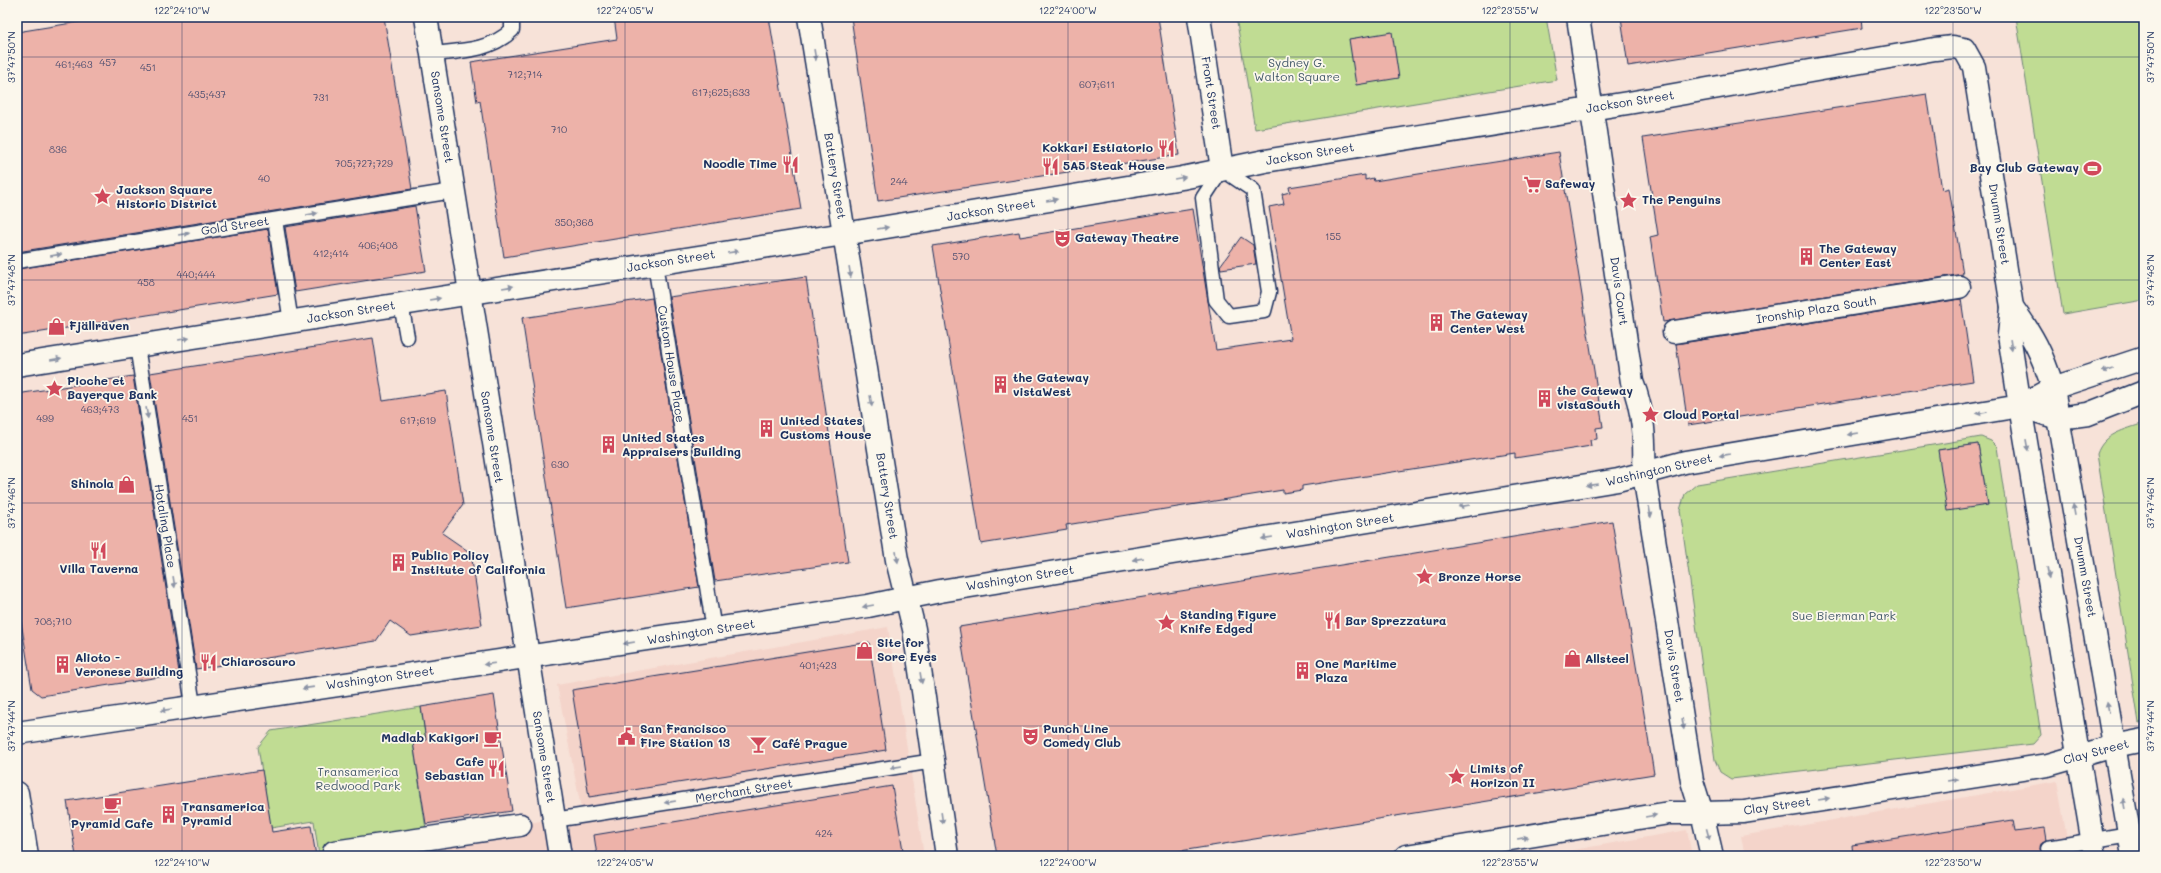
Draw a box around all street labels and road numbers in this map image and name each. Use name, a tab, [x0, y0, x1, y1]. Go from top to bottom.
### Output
street label: Front Street	[1198, 55, 1226, 131]
street label: Sansome Street	[428, 70, 458, 164]
street label: Jackson Street	[1585, 86, 1675, 116]
street label: Battery Street	[821, 132, 851, 220]
street label: Jackson Street	[1265, 138, 1355, 168]
street label: Drumm Street	[1986, 182, 2014, 266]
street label: Jackson Street	[946, 194, 1036, 224]
street label: Gold Street	[200, 212, 270, 238]
street label: Jackson Street	[626, 245, 716, 275]
street label: Davis Court	[1607, 256, 1633, 326]
street label: Ironship Plaza South	[1755, 292, 1877, 326]
street label: Jackson Street	[306, 296, 396, 326]
street label: Custom House Place	[655, 304, 689, 424]
street label: Sansome Street	[478, 390, 508, 484]
street label: Washington Street	[1604, 449, 1714, 489]
street label: Battery Street	[873, 452, 903, 540]
street label: Hotaling Place	[151, 483, 181, 569]
street label: Washington Street	[1285, 509, 1395, 541]
street label: Drumm Street	[2071, 535, 2101, 619]
street label: Washington Street	[965, 561, 1075, 593]
street label: Washington Street	[646, 615, 756, 647]
street label: Davis Street	[1661, 628, 1689, 703]
street label: Washington Street	[325, 662, 435, 693]
street label: Sansome Street	[530, 710, 560, 804]
street label: Clay Street	[2061, 735, 2130, 767]
street label: Merchant Street	[694, 774, 794, 806]
street label: Clay Street	[1742, 792, 1811, 818]

